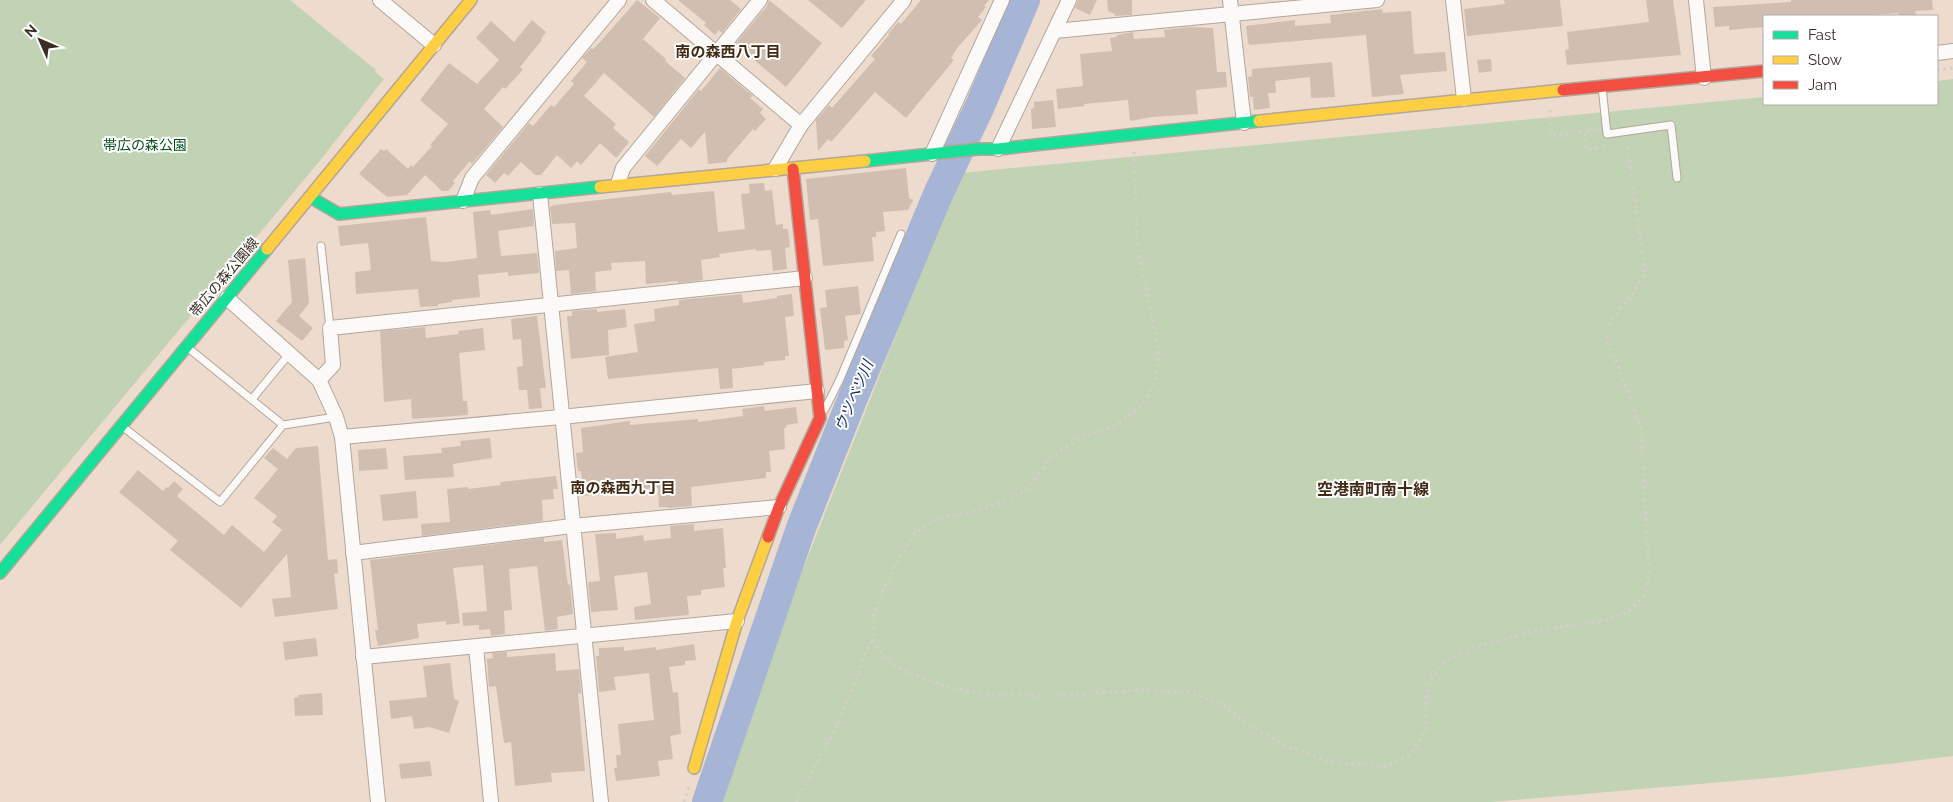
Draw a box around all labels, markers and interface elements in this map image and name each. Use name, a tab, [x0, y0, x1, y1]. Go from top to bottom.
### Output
north arrow	[15, 15, 65, 65]
legend	[1763, 15, 1938, 105]
text: N	[21, 21, 40, 40]
text: Fast	[1808, 26, 1836, 44]
district label: 南の森西八丁目	[675, 43, 781, 61]
text: Slow	[1808, 51, 1842, 69]
text: Jam	[1808, 76, 1837, 94]
park label: 帯広の森公園	[103, 137, 187, 153]
street label: 帯広の森公園線	[186, 234, 262, 320]
water label: ウツベツ川	[831, 356, 878, 434]
district label: 南の森西九丁目	[570, 479, 676, 497]
district label: 空港南町南十線	[1317, 480, 1429, 499]

